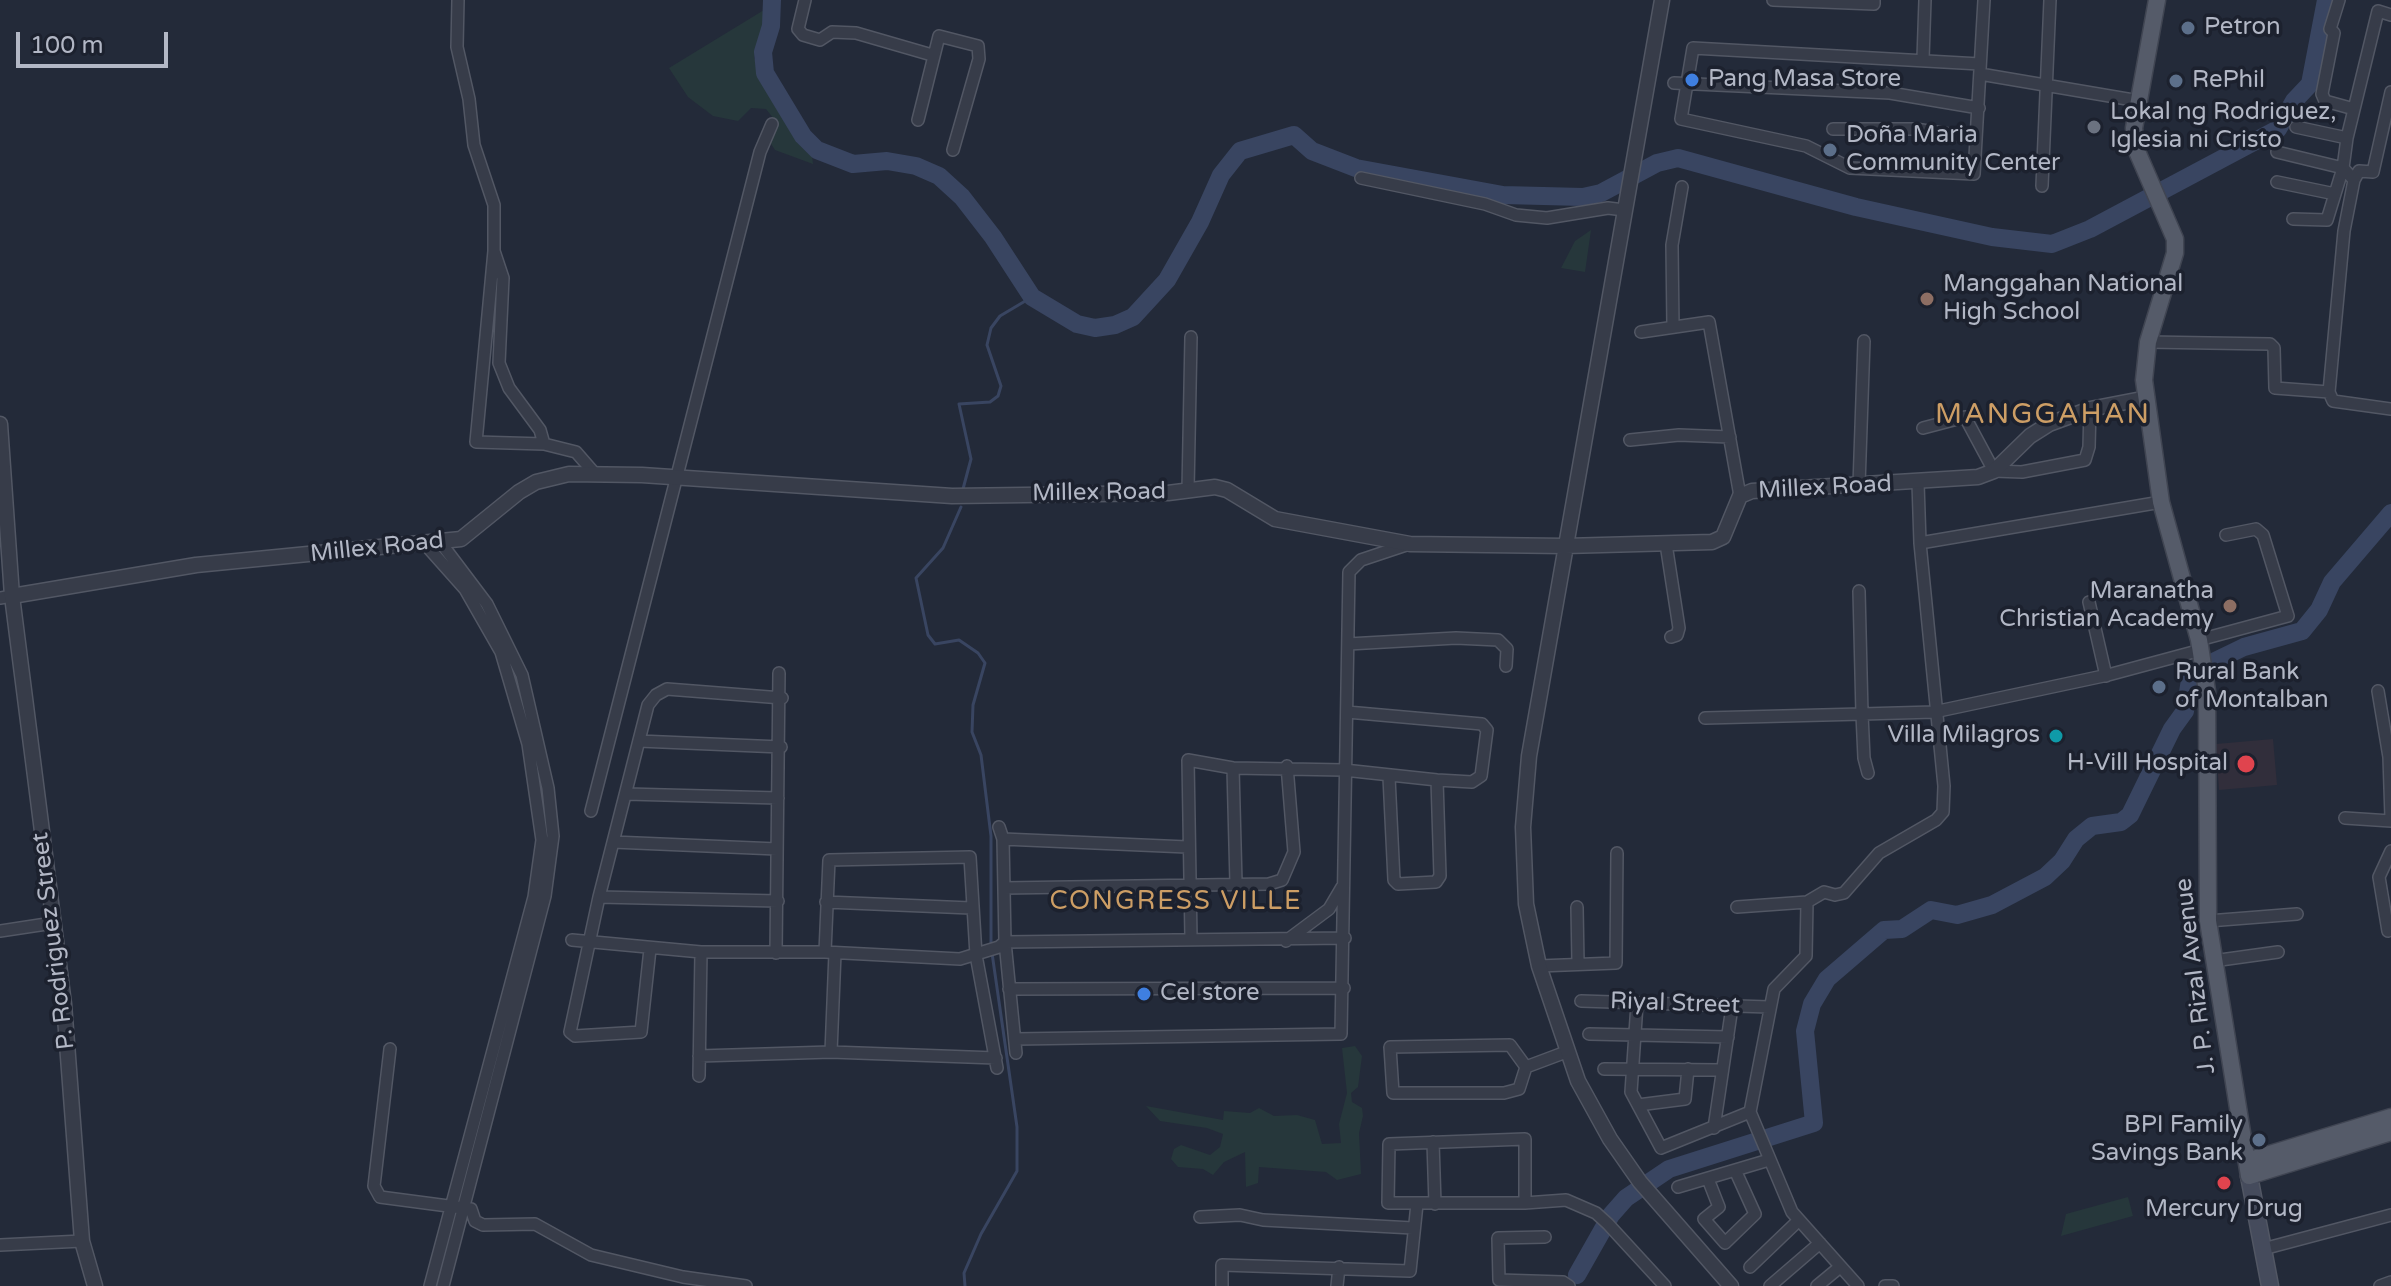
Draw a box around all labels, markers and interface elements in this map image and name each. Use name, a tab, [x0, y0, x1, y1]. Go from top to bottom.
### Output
place label: Petron	[2204, 14, 2281, 42]
scale bar	[20, 16, 172, 66]
marker: Petron	[2179, 19, 2197, 37]
text: 100 m	[30, 31, 104, 60]
place label: Pang Masa Store	[1708, 66, 1901, 94]
place label: RePhil	[2192, 67, 2265, 95]
marker: Pang Masa Store	[1683, 71, 1701, 89]
marker: RePhil	[2167, 72, 2185, 90]
place label: Lokal ng Rodriguez, Iglesia ni Cristo	[2110, 99, 2336, 155]
marker: Lokal ng Rodriguez, Iglesia ni Cristo	[2085, 118, 2103, 136]
place label: Doña Maria Community Center	[1846, 122, 2060, 178]
marker: Doña Maria Community Center	[1821, 141, 1839, 159]
place label: Manggahan National High School	[1943, 271, 2183, 327]
marker: Manggahan National High School	[1918, 290, 1936, 308]
district label: MANGGAHAN	[1935, 399, 2151, 433]
street label: Millex Road	[1757, 470, 1893, 506]
street label: Millex Road	[1032, 477, 1166, 509]
street label: Millex Road	[309, 527, 445, 569]
place label: Maranatha Christian Academy	[1999, 578, 2214, 634]
marker: Maranatha Christian Academy	[2221, 597, 2239, 615]
place label: Rural Bank of Montalban	[2175, 659, 2329, 715]
marker: Rural Bank of Montalban	[2150, 678, 2168, 696]
place label: Villa Milagros	[1887, 722, 2040, 750]
marker: Villa Milagros	[2047, 727, 2065, 745]
place label: H-Vill Hospital	[2067, 750, 2228, 778]
marker: H-Vill Hospital	[2235, 753, 2257, 775]
street label: P. Rodriguez Street	[26, 831, 82, 1051]
street label: J. P. Rizal Avenue	[2170, 876, 2222, 1076]
district label: CONGRESS VILLE	[1049, 886, 1303, 918]
place label: Cel store	[1160, 980, 1260, 1008]
marker: Cel store	[1135, 985, 1153, 1003]
street label: Riyal Street	[1609, 987, 1741, 1021]
place label: BPI Family Savings Bank	[2091, 1112, 2243, 1168]
marker: BPI Family Savings Bank	[2250, 1131, 2268, 1149]
marker: Mercury Drug	[2215, 1174, 2233, 1192]
place label: Mercury Drug	[2145, 1196, 2303, 1224]

